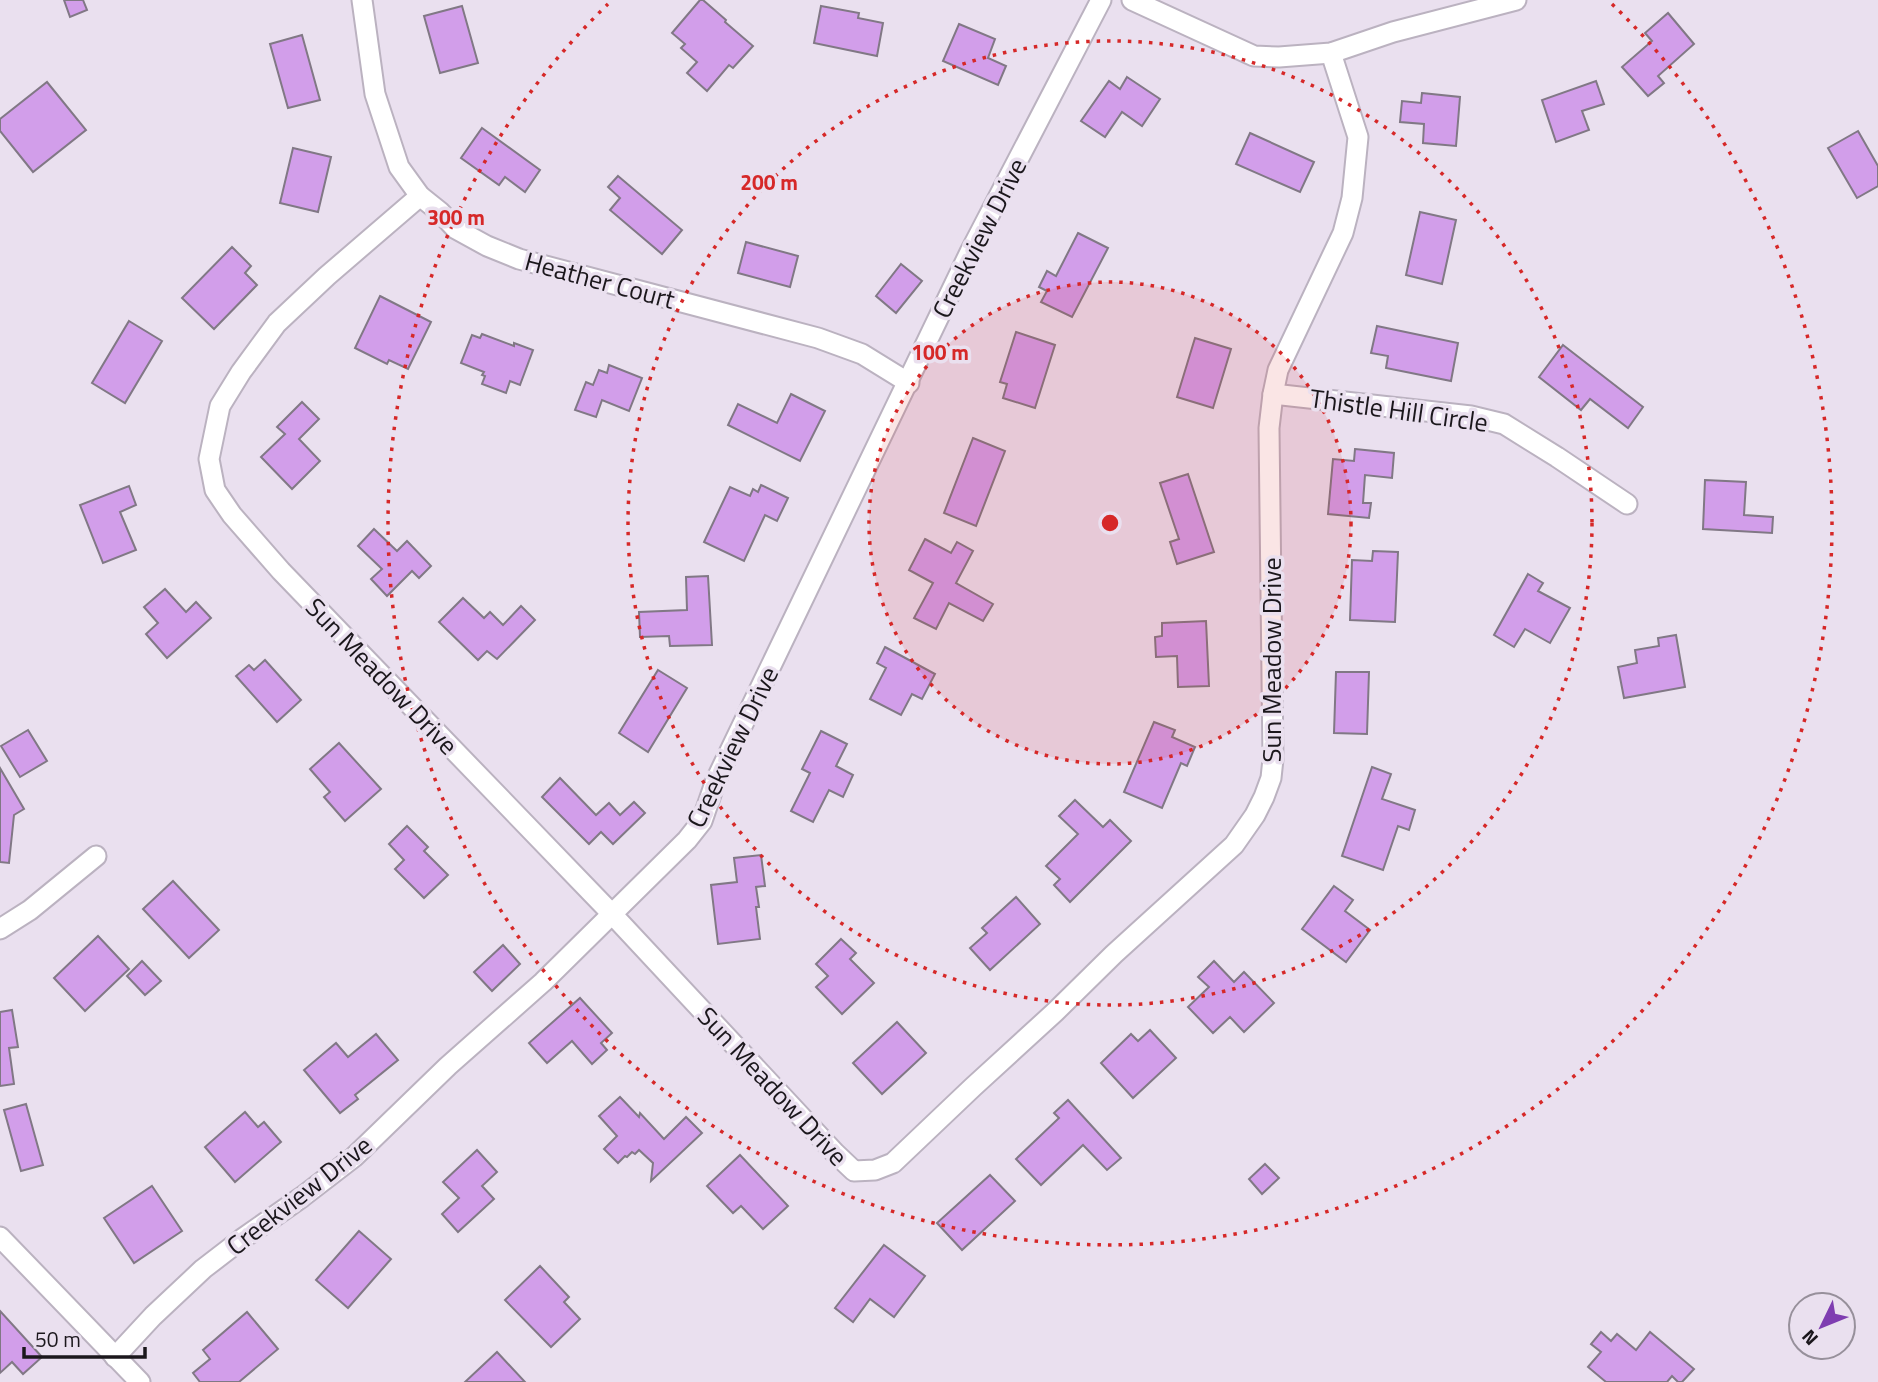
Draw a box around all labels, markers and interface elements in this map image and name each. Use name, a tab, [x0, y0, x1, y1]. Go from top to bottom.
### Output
street label: Creekview Drive	[922, 151, 1036, 325]
text: 200 m	[740, 166, 798, 198]
text: 300 m	[427, 201, 485, 233]
street label: Heather Court	[521, 241, 679, 319]
text: 100 m	[911, 336, 969, 368]
street label: Thistle Hill Circle	[1307, 378, 1491, 442]
centre of rings	[1098, 511, 1122, 535]
street label: Sun Meadow Drive	[1252, 557, 1291, 763]
street label: Sun Meadow Drive	[297, 589, 467, 763]
street label: Creekview Drive	[676, 660, 788, 834]
street label: Sun Meadow Drive	[689, 998, 857, 1174]
street label: Creekview Drive	[218, 1126, 380, 1264]
north arrow	[1787, 1291, 1857, 1361]
scale bar	[24, 1316, 145, 1360]
text: 50 m	[35, 1323, 81, 1355]
text: N	[1794, 1323, 1824, 1353]

